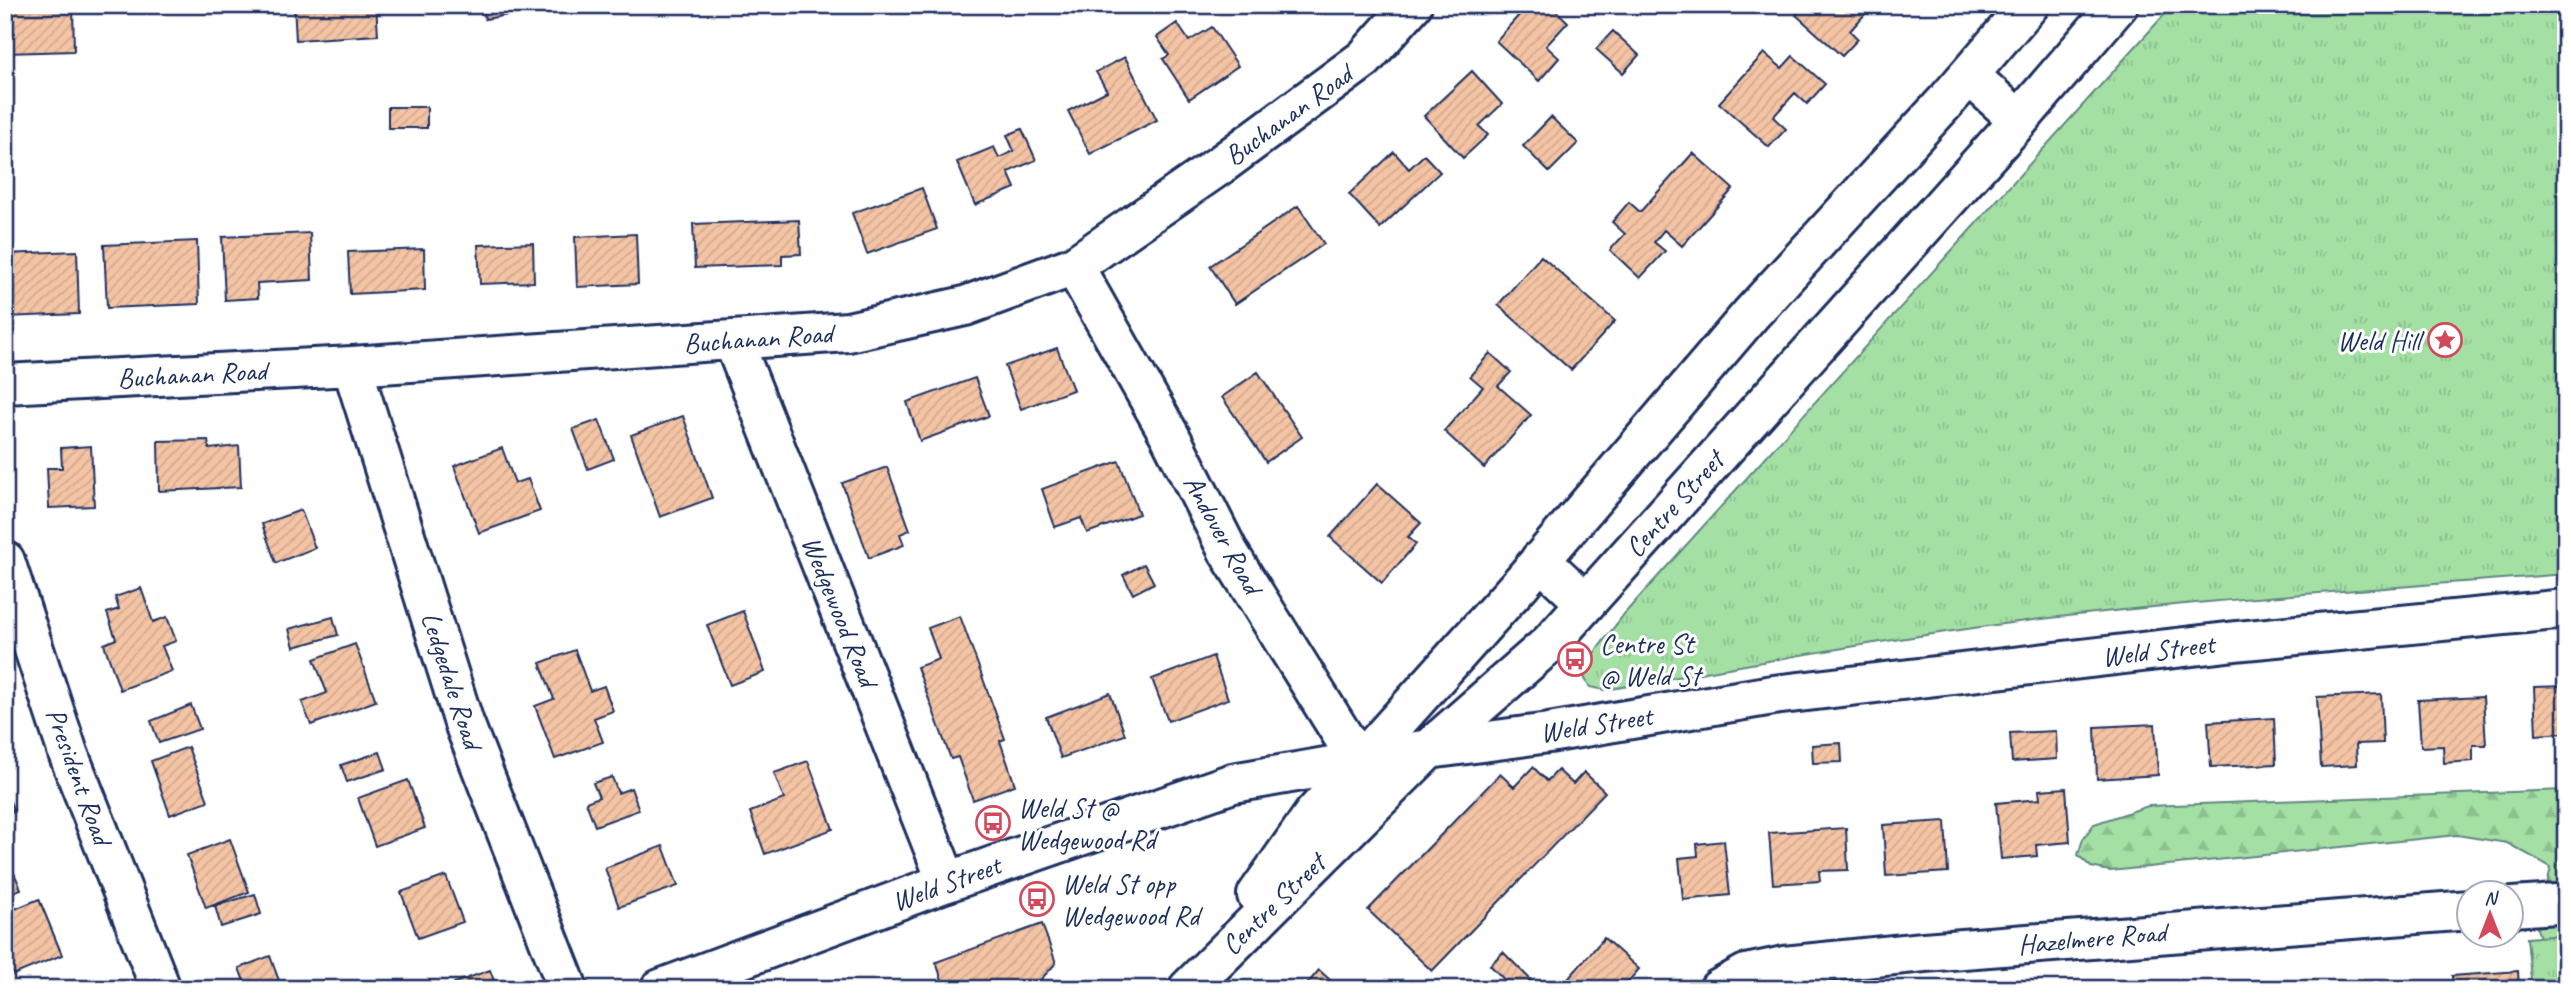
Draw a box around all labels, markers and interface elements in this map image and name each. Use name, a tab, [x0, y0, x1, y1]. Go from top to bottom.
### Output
street label: Buchanan Road	[1217, 55, 1362, 173]
street label: Buchanan Road	[682, 315, 838, 361]
place icon: Weld Hill	[2426, 321, 2464, 359]
place label: Weld Hill	[2337, 323, 2425, 358]
street label: Buchanan Road	[117, 352, 271, 395]
street label: Centre Street	[1617, 441, 1733, 564]
street label: Andover Road	[1176, 469, 1272, 603]
street label: Wedgewood Road	[794, 531, 887, 695]
street label: Ledgedale Road	[414, 607, 492, 756]
street label: Weld Street	[2100, 625, 2219, 674]
place label: Centre St @ Weld St	[1600, 626, 1704, 693]
bus stop icon: Centre St @ Weld St	[1556, 640, 1594, 678]
street label: Weld Street	[1538, 697, 1657, 750]
street label: President Road	[38, 703, 121, 853]
place label: Weld St @ Wedgewood Rd	[1018, 790, 1159, 857]
bus stop icon: Weld St @ Wedgewood Rd	[974, 804, 1012, 842]
street label: Centre Street	[1214, 843, 1335, 962]
street label: Weld Street	[887, 846, 1008, 919]
place label: Weld St opp Wedgewood Rd	[1062, 866, 1203, 933]
north arrow	[2456, 878, 2526, 948]
bus stop icon: Weld St opp Wedgewood Rd	[1018, 880, 1056, 918]
text: N	[2484, 886, 2499, 910]
street label: Hazelmere Road	[2016, 914, 2171, 962]

